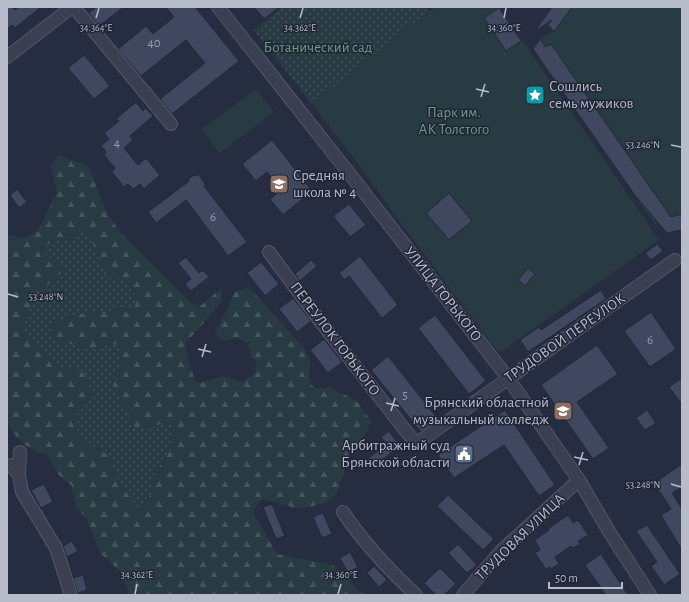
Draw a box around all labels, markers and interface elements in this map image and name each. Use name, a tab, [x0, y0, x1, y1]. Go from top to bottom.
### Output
text: 34.364°E	[80, 23, 112, 33]
text: 34.362°E	[284, 23, 316, 33]
text: 34.360°E	[487, 23, 521, 33]
house number: 40	[147, 37, 161, 50]
park label: Ботанический сад	[264, 40, 372, 55]
place label: Сошлись семь мужиков	[549, 79, 634, 111]
place icon: Сошлись семь мужиков	[524, 84, 546, 106]
park label: Парк им. АК Толстого	[419, 105, 489, 137]
house number: 4	[114, 137, 120, 150]
text: 53.246°N	[626, 140, 660, 150]
place label: Средняя школа № 4	[293, 168, 356, 200]
school or university icon: Средняя школа № 4	[268, 173, 290, 195]
house number: 6	[210, 211, 216, 224]
street label: УЛИЦА ГОРЬКОГО	[401, 244, 485, 344]
street label: ПЕРЕУЛОК ГОРЬКОГО	[287, 279, 383, 399]
street label: ТРУДОВОЙ ПЕРЕУЛОК	[502, 291, 628, 385]
text: 53.248°N	[29, 292, 63, 302]
house number: 6	[647, 334, 653, 347]
house number: 5	[402, 389, 408, 402]
place label: Брянский областной музыкальный колледж	[413, 395, 549, 427]
school or university icon: Брянский областной музыкальный колледж	[552, 400, 574, 422]
place label: Арбитражный суд Брянской области	[341, 438, 450, 470]
public building icon: Арбитражный суд Брянской области	[453, 443, 475, 465]
text: 53.248°N	[626, 480, 660, 490]
street label: ТРУДОВАЯ УЛИЦА	[473, 491, 568, 583]
scale bar	[549, 564, 622, 590]
text: 34.362°E	[121, 570, 153, 580]
text: 34.360°E	[324, 570, 358, 580]
text: 50 m	[555, 572, 578, 584]

